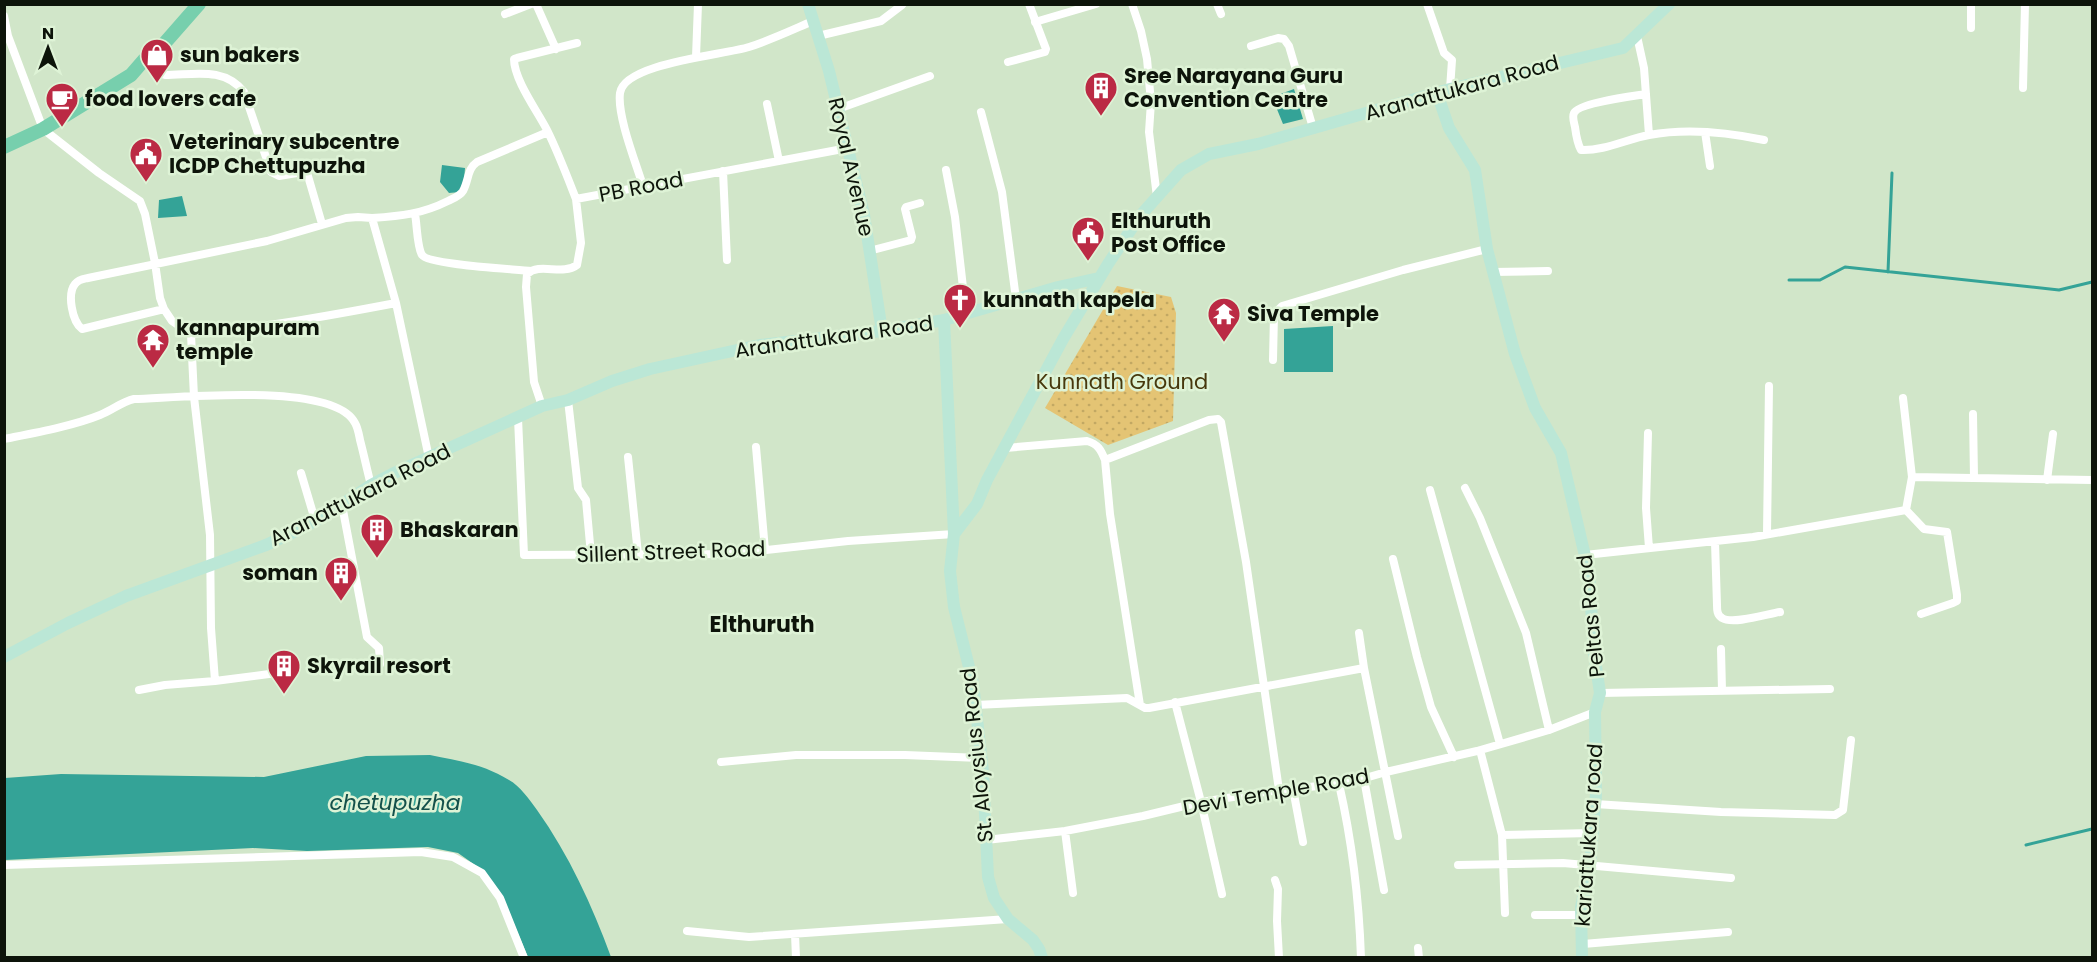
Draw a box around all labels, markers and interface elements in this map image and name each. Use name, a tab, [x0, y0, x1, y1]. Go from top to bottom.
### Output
north arrow	[18, 18, 78, 78]
text: N	[42, 22, 54, 45]
shop icon: sun bakers	[139, 37, 175, 84]
place label: sun bakers	[180, 40, 300, 69]
street label: Aranattukara Road	[1362, 48, 1562, 127]
place label: Sree Narayana Guru Convention Centre	[1124, 61, 1343, 114]
building icon: Sree Narayana Guru Convention Centre	[1083, 70, 1119, 117]
cafe icon: food lovers cafe	[44, 81, 80, 128]
place label: food lovers cafe	[85, 84, 256, 113]
street label: Royal Avenue	[821, 95, 882, 239]
place label: Veterinary subcentre ICDP Chettupuzha	[169, 127, 399, 180]
public building icon: Veterinary subcentre ICDP Chettupuzha	[128, 136, 164, 183]
street label: PB Road	[596, 164, 686, 209]
place label: Elthuruth Post Office	[1111, 206, 1226, 259]
public building icon: Elthuruth Post Office	[1070, 215, 1106, 262]
church icon: kunnath kapela	[942, 282, 978, 329]
place label: kunnath kapela	[983, 285, 1155, 314]
temple icon: Siva Temple	[1206, 296, 1242, 343]
place label: Siva Temple	[1247, 299, 1379, 328]
street label: Aranattukara Road	[733, 308, 935, 365]
place label: kannapuram temple	[176, 313, 320, 366]
temple icon: kannapuram temple	[135, 322, 171, 369]
park label: Kunnath Ground	[1036, 367, 1208, 396]
street label: Aranattukara Road	[264, 436, 455, 553]
building icon: Bhaskaran	[359, 512, 395, 559]
place label: Bhaskaran	[400, 515, 519, 544]
street label: Sillent Street Road	[576, 534, 766, 569]
street label: Peltas Road	[1570, 553, 1611, 679]
building icon: soman	[323, 555, 359, 602]
place label: soman	[242, 558, 318, 587]
district label: Elthuruth	[710, 609, 814, 640]
building icon: Skyrail resort	[266, 648, 302, 695]
place label: Skyrail resort	[307, 651, 451, 680]
street label: St. Aloysius Road	[953, 666, 1000, 844]
street label: kariattukara road	[1568, 743, 1609, 927]
street label: Devi Temple Road	[1180, 761, 1372, 822]
water label: chetupuzha	[329, 787, 461, 818]

